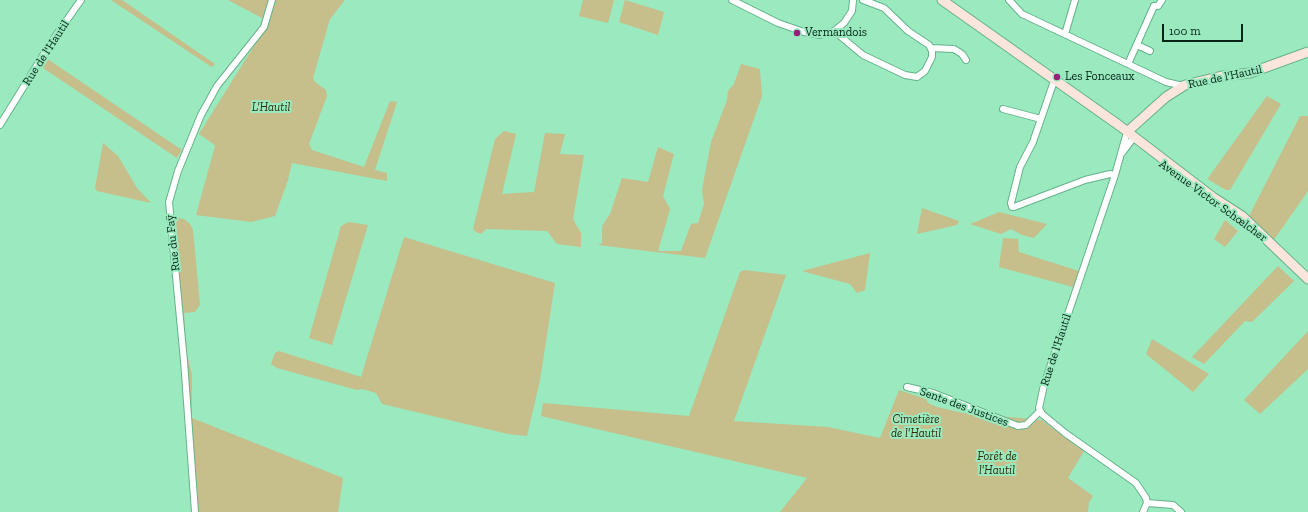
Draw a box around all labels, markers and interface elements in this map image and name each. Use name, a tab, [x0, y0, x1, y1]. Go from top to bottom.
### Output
scale bar	[1164, 16, 1245, 42]
street label: Rue de l'Hautil	[19, 18, 73, 88]
text: 100 m	[1169, 24, 1201, 38]
place label: Vermandois	[805, 26, 867, 40]
marker: Vermandois	[792, 28, 802, 38]
street label: Rue de l'Hautil	[1187, 62, 1263, 92]
place label: Les Fonceaux	[1065, 70, 1135, 84]
marker: Les Fonceaux	[1052, 72, 1062, 82]
park label: L'Hautil	[252, 101, 290, 115]
street label: Avenue Victor Schœlcher	[1156, 157, 1270, 245]
street label: Rue du Faÿ	[163, 214, 183, 272]
street label: Rue de l'Hautil	[1038, 312, 1074, 388]
street label: Sente des Justices	[918, 384, 1010, 430]
park label: Cimetière de l'Hautil	[891, 413, 941, 441]
park label: Forêt de l'Hautil	[977, 450, 1017, 478]

